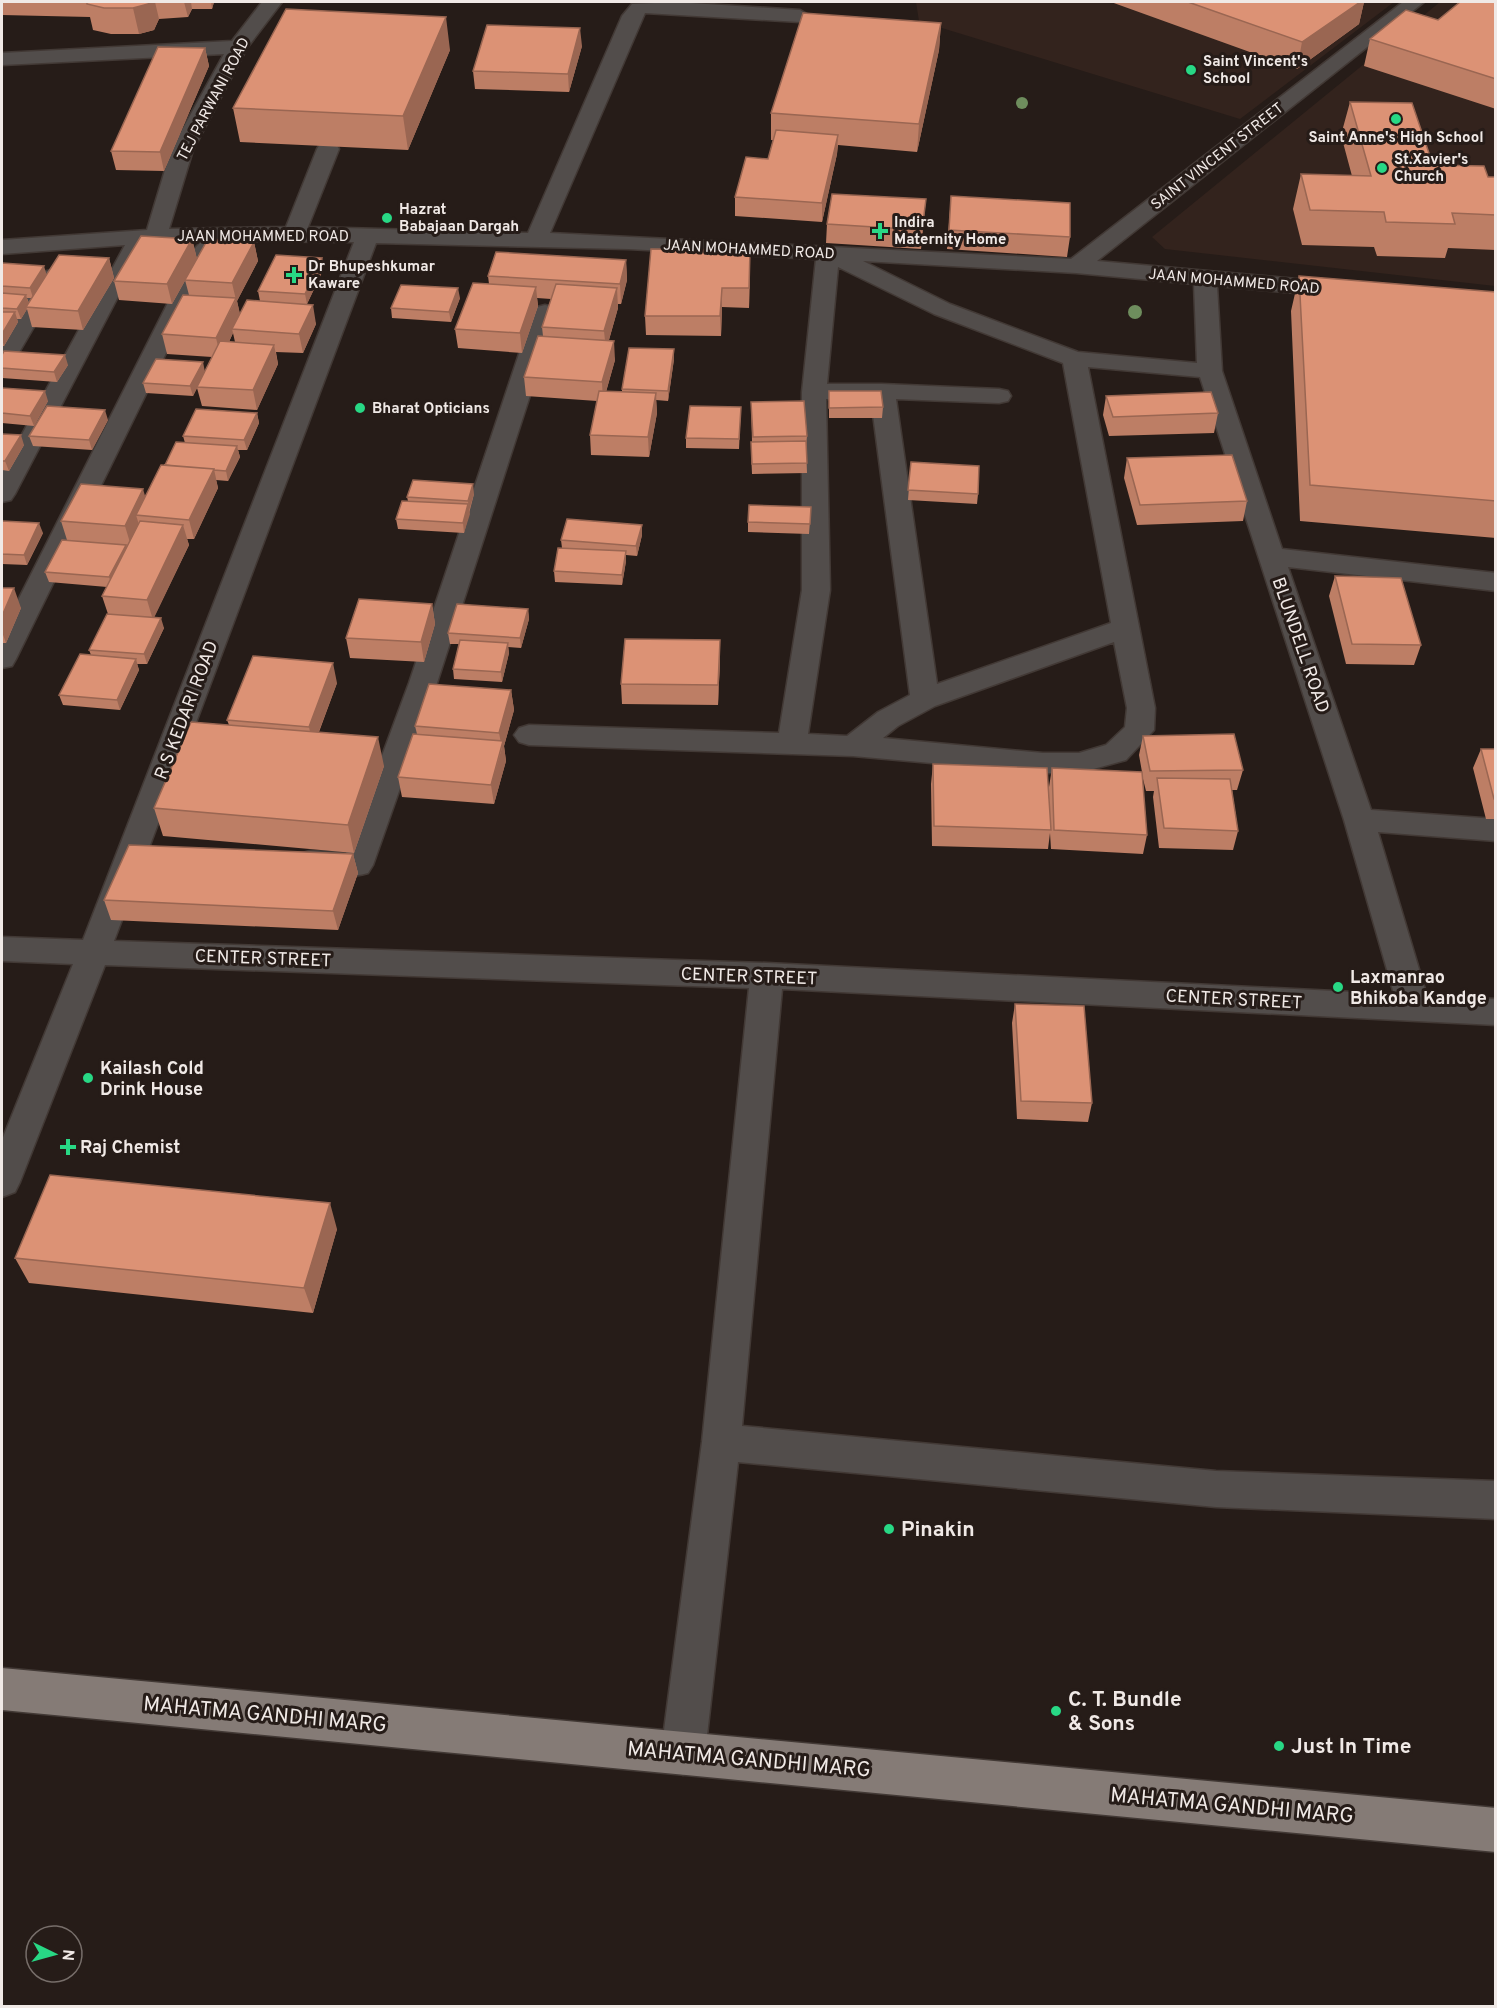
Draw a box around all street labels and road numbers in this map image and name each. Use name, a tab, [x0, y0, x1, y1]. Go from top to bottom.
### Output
street label: TEJ PARWANI ROAD	[174, 35, 255, 165]
street label: SAINT VINCENT STREET	[1148, 99, 1288, 215]
street label: JAAN MOHAMMED ROAD	[177, 228, 349, 247]
street label: JAAN MOHAMMED ROAD	[663, 237, 835, 264]
street label: JAAN MOHAMMED ROAD	[1147, 266, 1320, 299]
street label: BLUNDELL ROAD	[1266, 575, 1334, 716]
street label: R S KEDARI ROAD	[150, 638, 224, 783]
street label: CENTER STREET	[194, 946, 332, 973]
street label: CENTER STREET	[680, 964, 818, 991]
street label: CENTER STREET	[1165, 985, 1303, 1016]
street label: MAHATMA GANDHI MARG	[142, 1691, 388, 1740]
street label: MAHATMA GANDHI MARG	[626, 1736, 872, 1785]
street label: MAHATMA GANDHI MARG	[1109, 1782, 1355, 1831]

